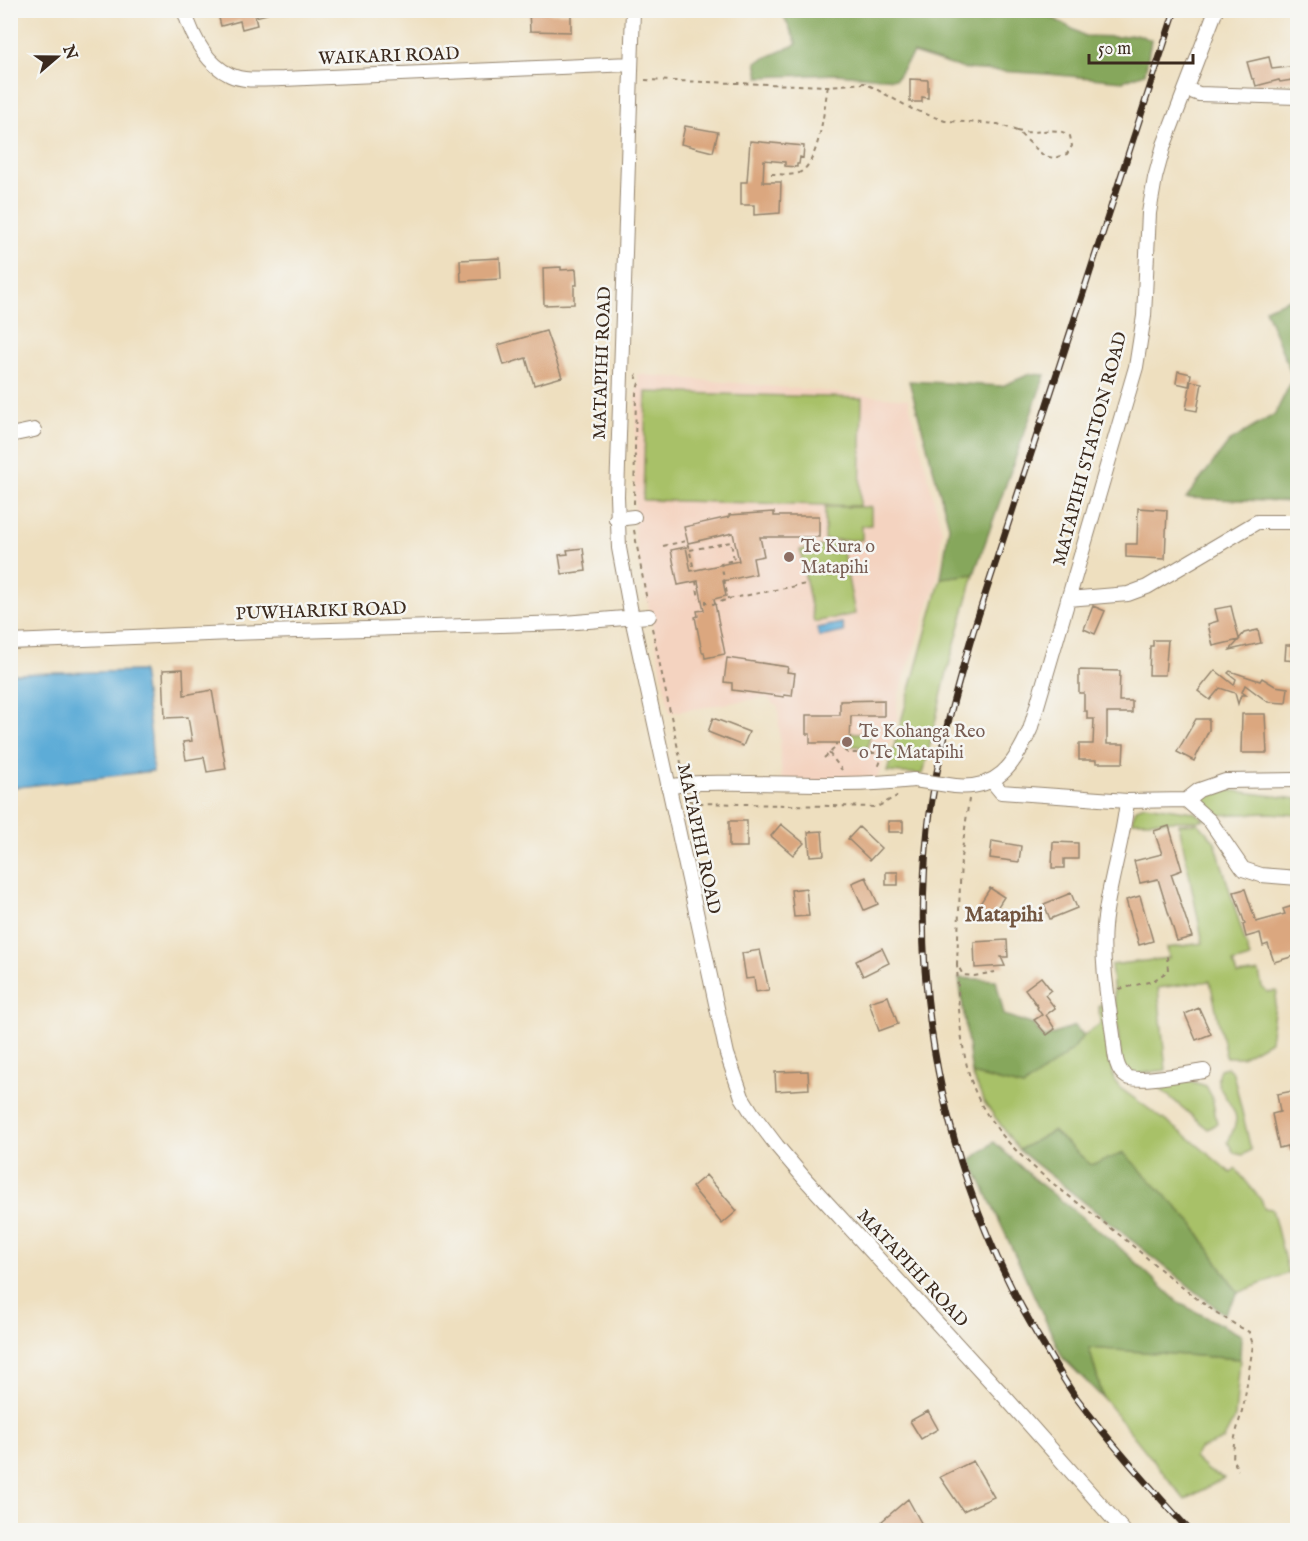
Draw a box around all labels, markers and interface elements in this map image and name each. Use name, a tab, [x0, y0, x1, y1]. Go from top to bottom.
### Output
north arrow	[27, 27, 87, 87]
scale bar	[1089, 27, 1192, 65]
text: 50 m	[1098, 38, 1131, 61]
text: N	[57, 42, 81, 63]
street label: WAIKARI ROAD	[318, 43, 460, 71]
street label: MATAPIHI ROAD	[589, 286, 617, 440]
street label: MATAPIHI STATION ROAD	[1049, 329, 1133, 569]
place label: Te Kura o Matapihi	[801, 536, 875, 580]
marker: Te Kura o Matapihi	[782, 550, 796, 564]
street label: PUWHARIKI ROAD	[235, 598, 407, 626]
place label: Te Kohanga Reo o Te Matapihi	[859, 721, 986, 765]
marker: Te Kohanga Reo o Te Matapihi	[840, 735, 854, 749]
street label: MATAPIHI ROAD	[671, 762, 725, 916]
district label: Matapihi	[965, 902, 1044, 929]
street label: MATAPIHI ROAD	[851, 1205, 973, 1333]

